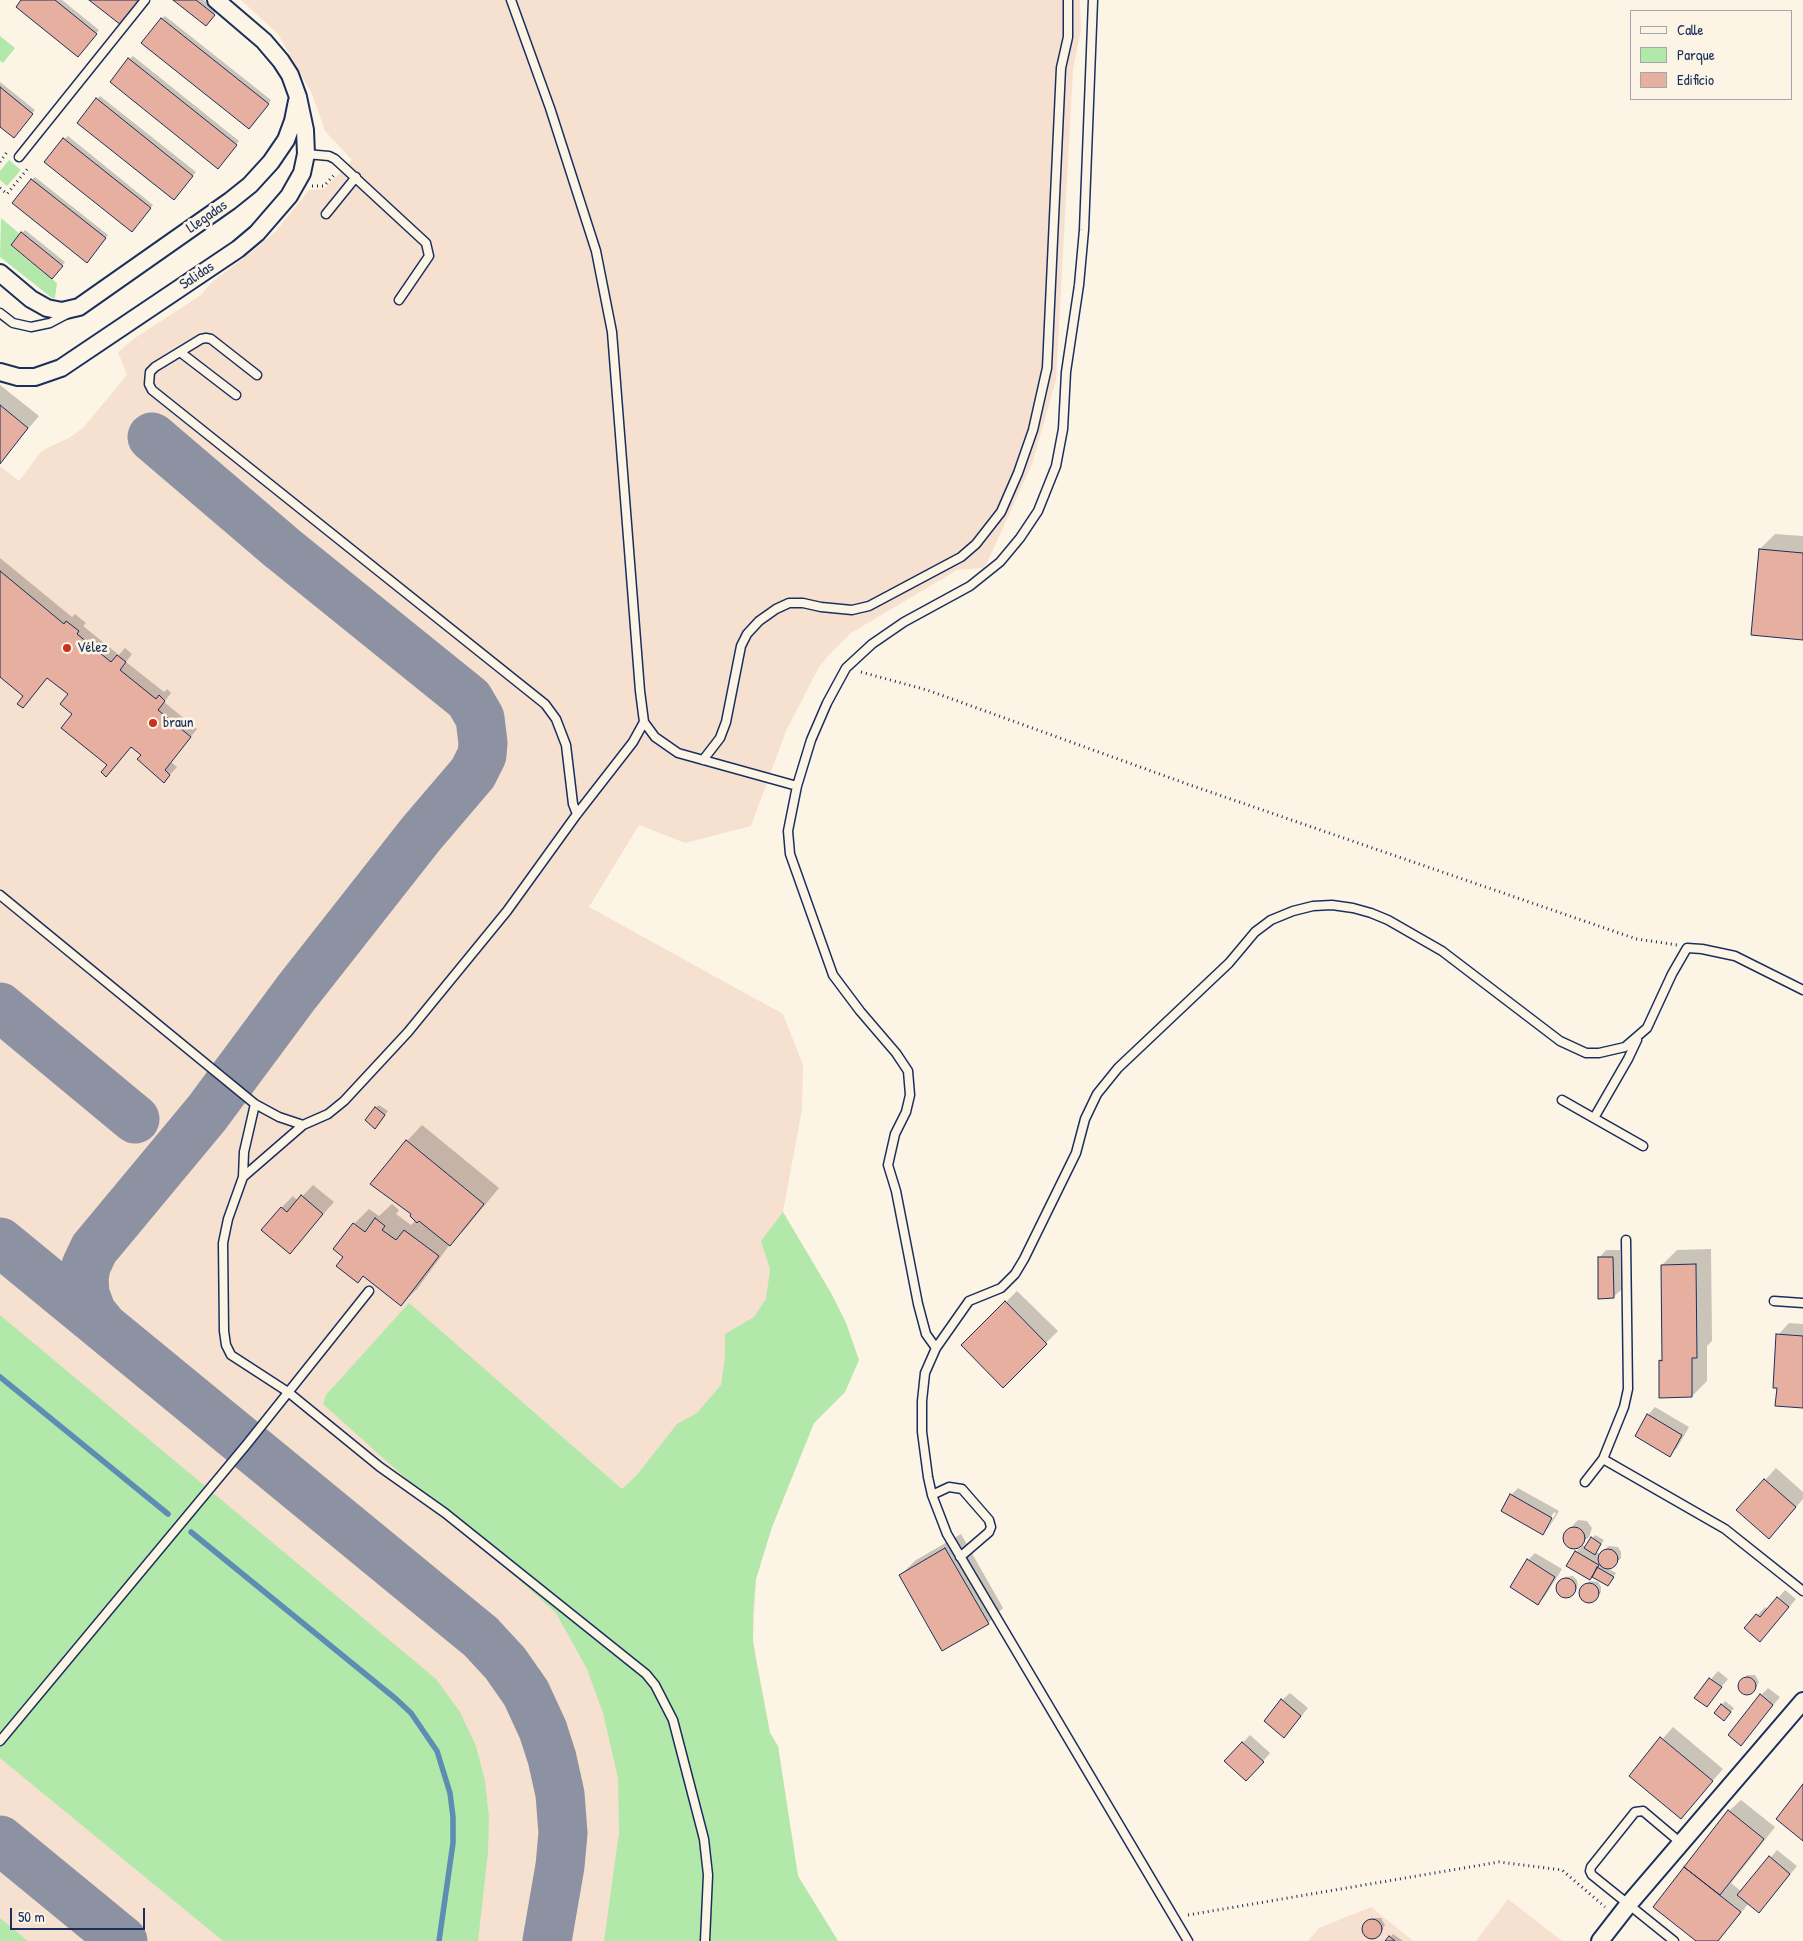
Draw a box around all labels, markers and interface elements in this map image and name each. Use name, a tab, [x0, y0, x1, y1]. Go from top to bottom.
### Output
legend	[1630, 10, 1793, 100]
text: Calle	[1677, 19, 1704, 40]
text: Parque	[1677, 44, 1715, 65]
text: Edificio	[1677, 69, 1714, 90]
street label: Llegadas	[183, 197, 231, 237]
street label: Salidas	[176, 258, 218, 294]
place label: Vélez	[77, 639, 108, 657]
marker: Vélez	[61, 642, 73, 654]
place label: braun	[163, 714, 194, 732]
marker: braun	[147, 717, 159, 729]
scale bar	[12, 1898, 148, 1930]
text: 50 m	[18, 1906, 45, 1927]

